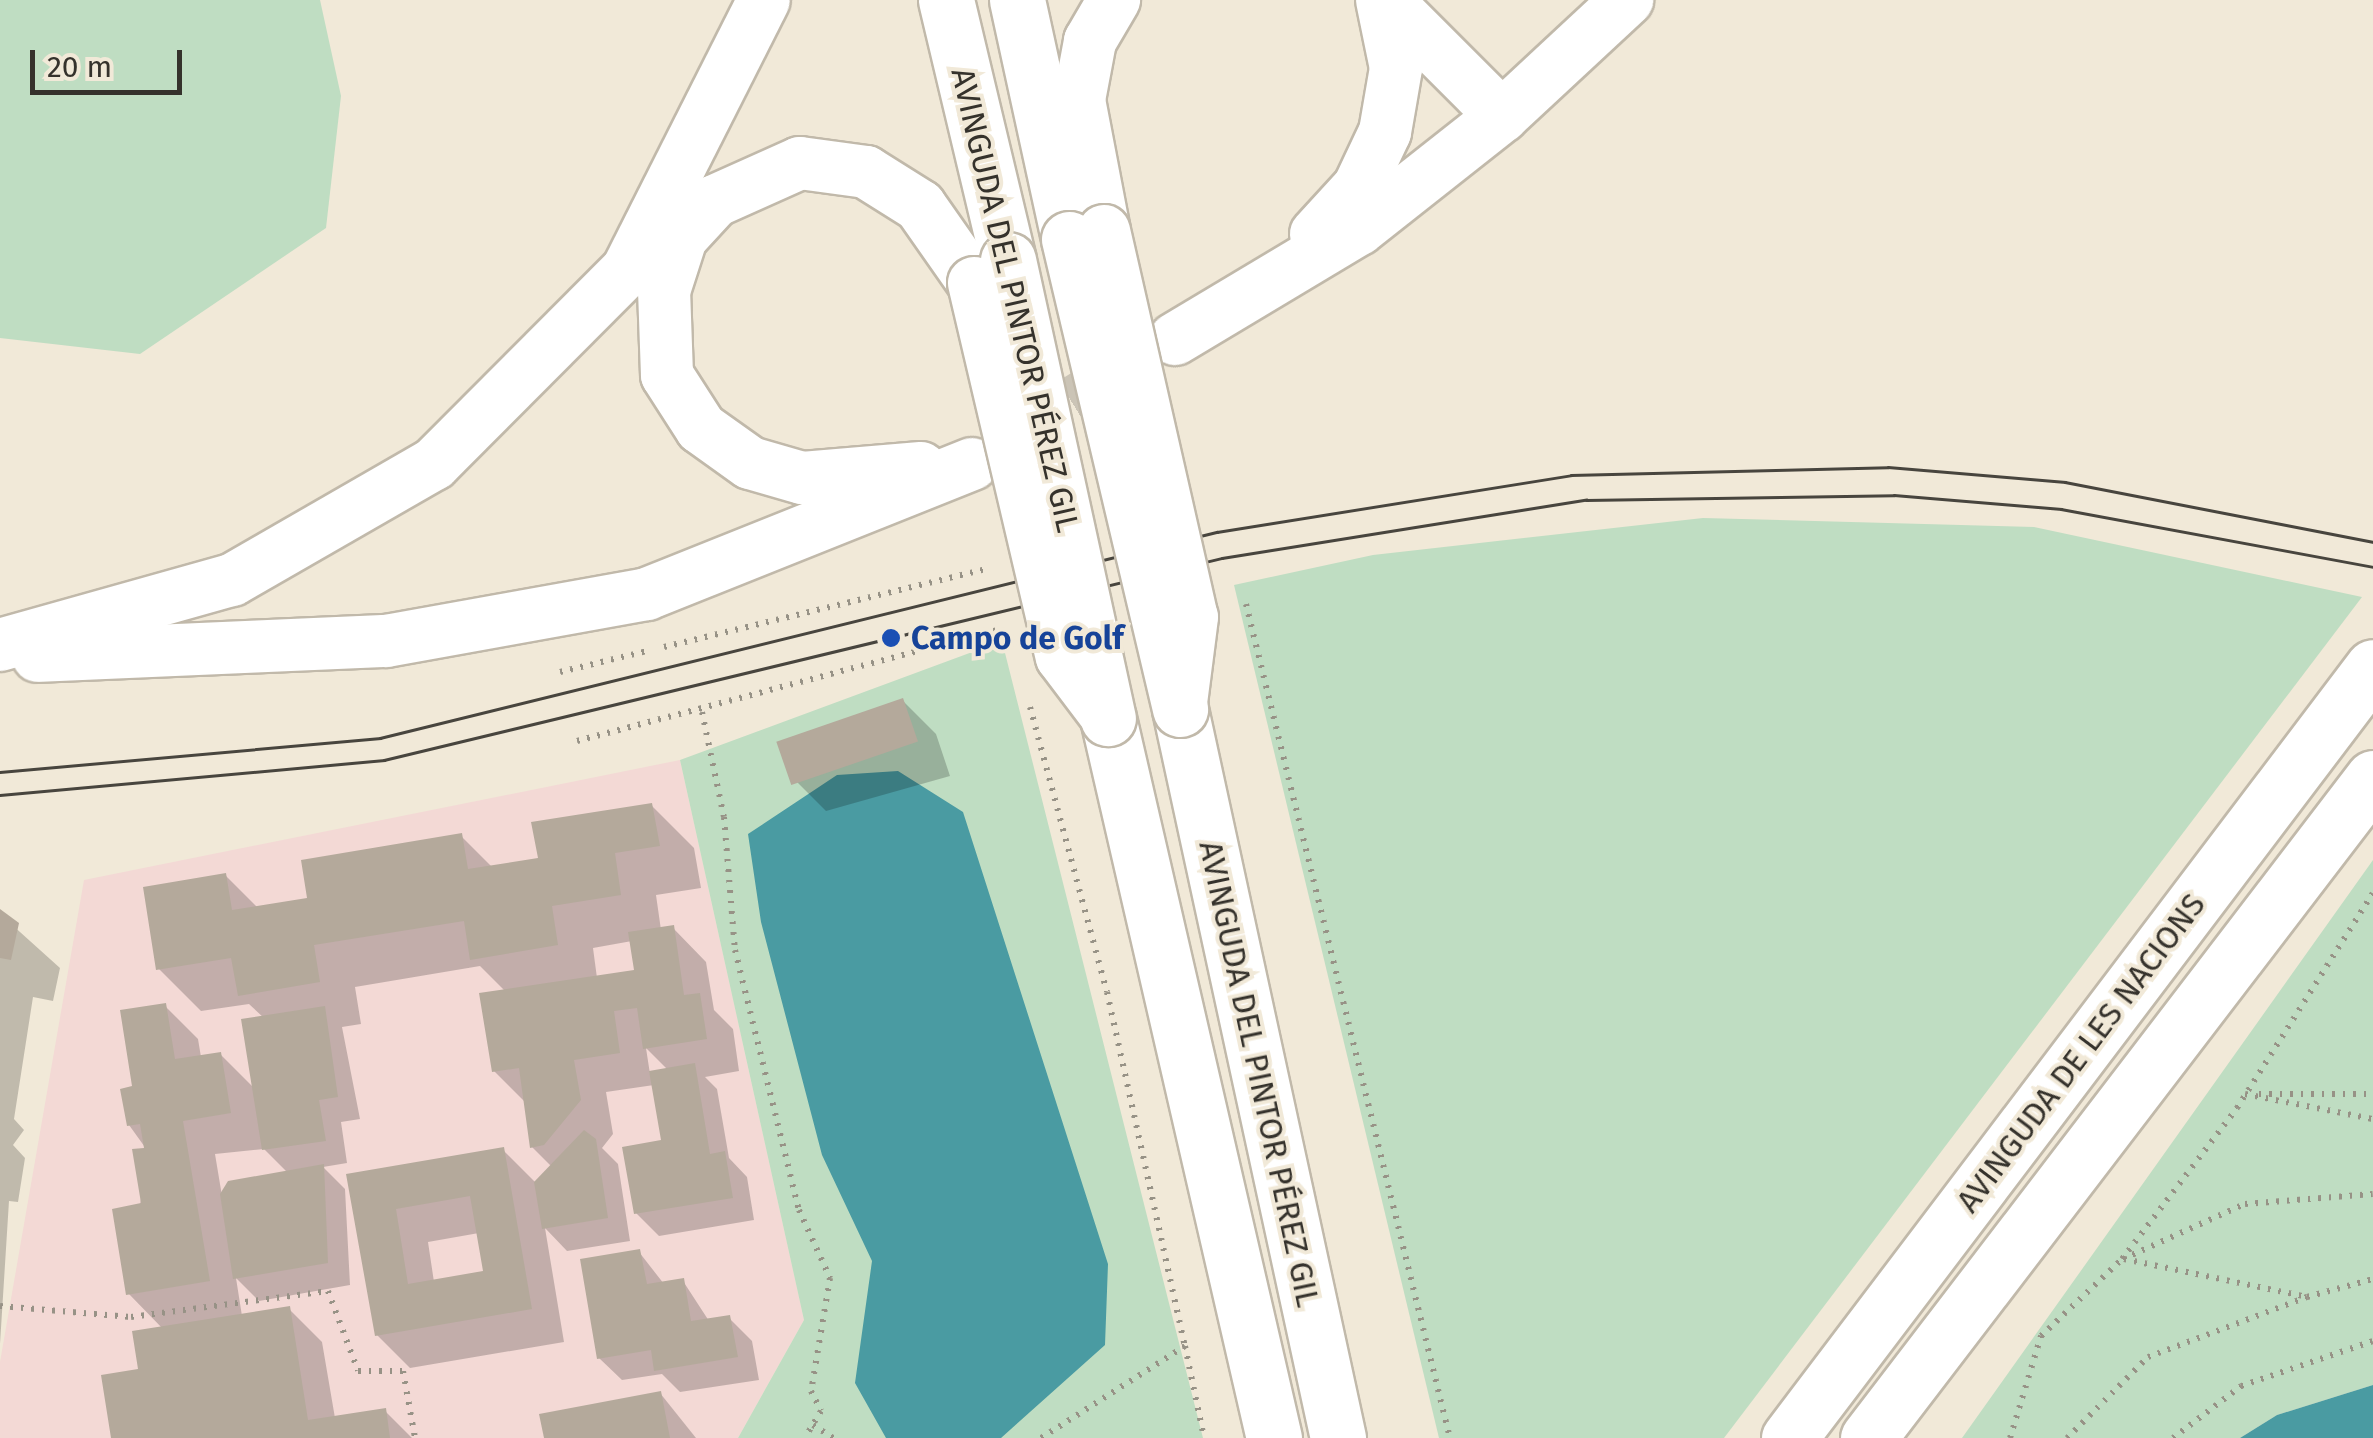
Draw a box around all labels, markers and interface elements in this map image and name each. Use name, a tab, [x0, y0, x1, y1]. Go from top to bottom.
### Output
scale bar	[35, 30, 188, 92]
text: 20 m	[47, 49, 112, 85]
street label: AVINGUDA DEL PINTOR PÉREZ GIL	[943, 64, 1087, 536]
place label: Campo de Golf	[911, 619, 1124, 657]
marker: Campo de Golf	[880, 627, 902, 649]
street label: AVINGUDA DEL PINTOR PÉREZ GIL	[1191, 837, 1327, 1311]
street label: AVINGUDA DE LES NACIONS	[1949, 886, 2213, 1220]

